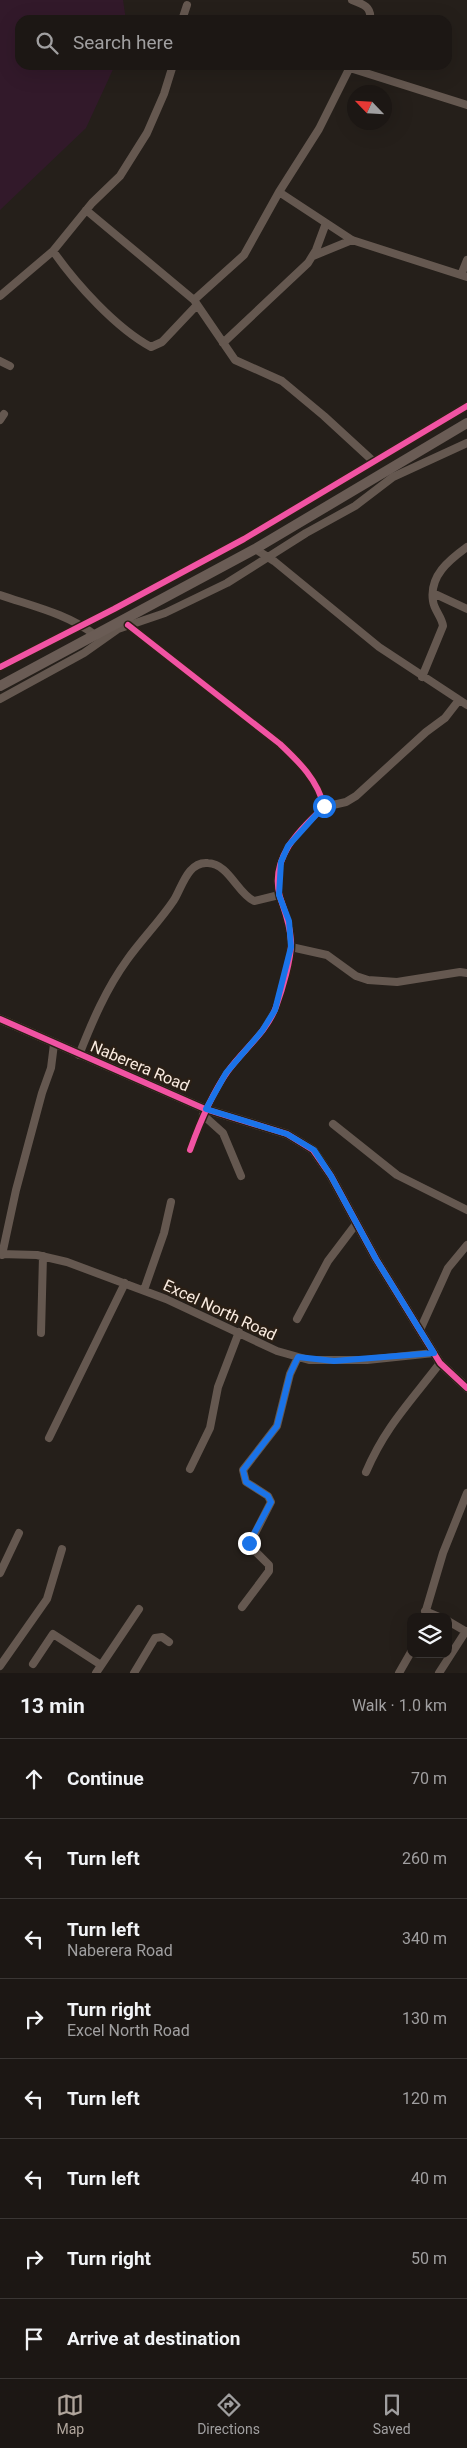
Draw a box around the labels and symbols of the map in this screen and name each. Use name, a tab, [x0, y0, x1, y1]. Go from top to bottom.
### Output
north arrow	[347, 85, 392, 130]
route start	[313, 795, 336, 818]
street label: Naberera Road	[88, 1037, 192, 1095]
street label: Excel North Road	[160, 1275, 280, 1345]
route end	[238, 1532, 261, 1555]

